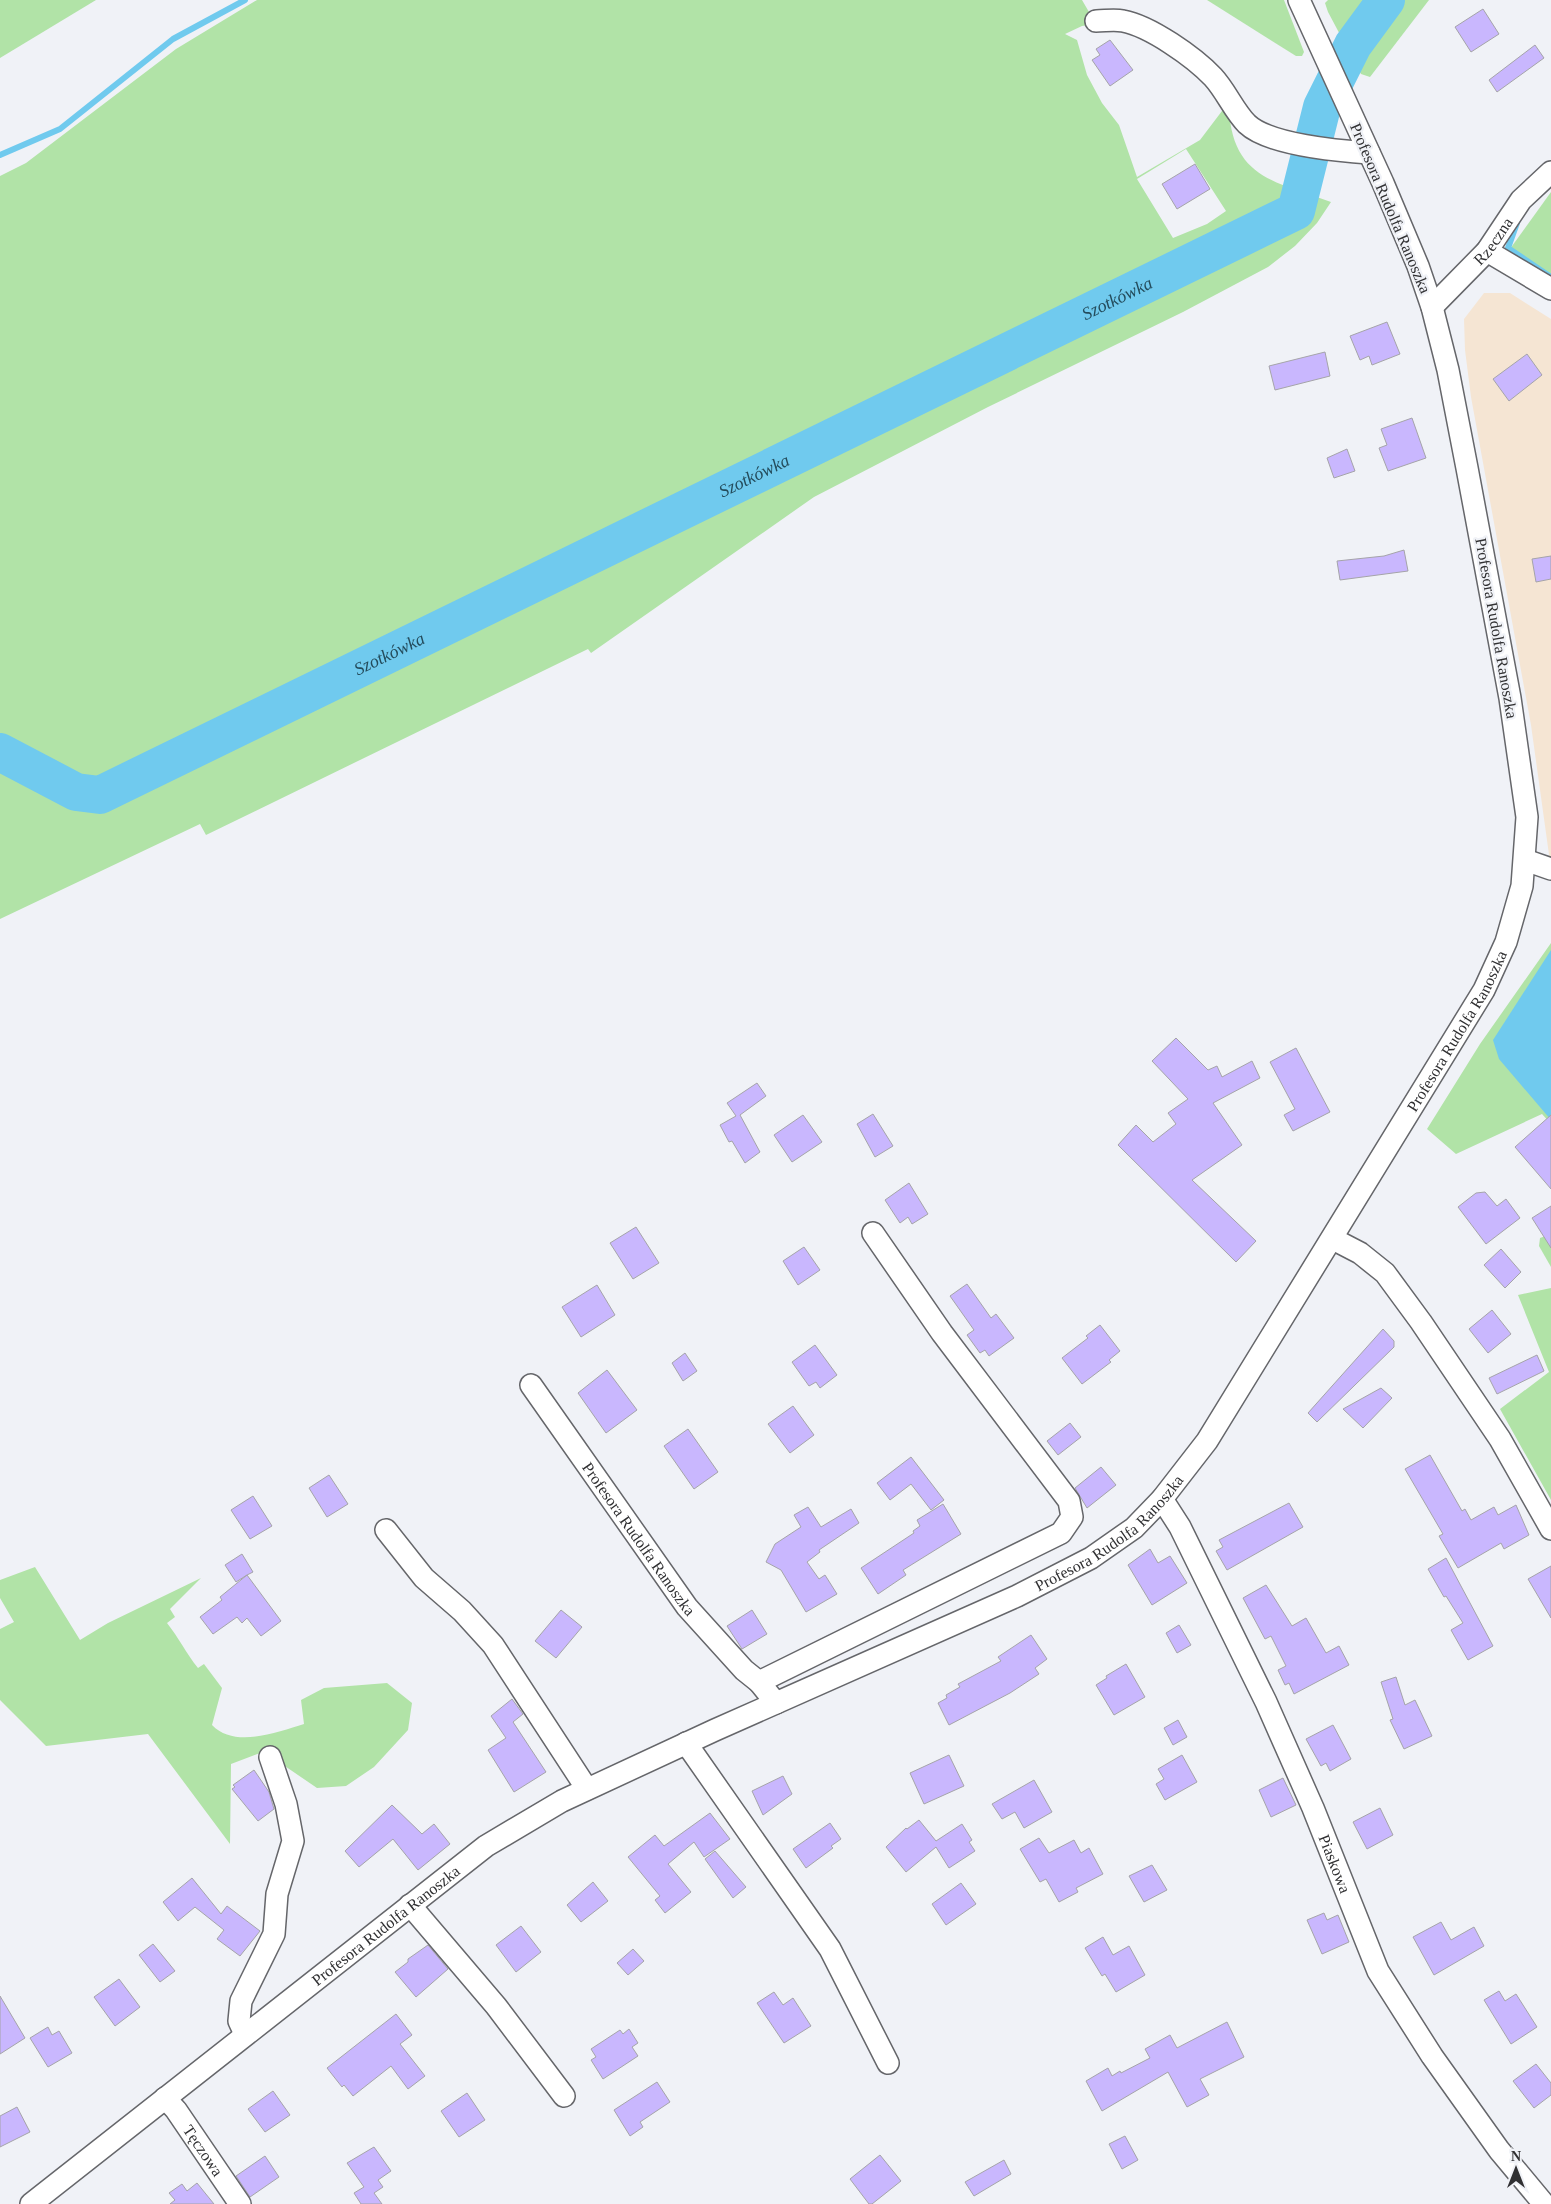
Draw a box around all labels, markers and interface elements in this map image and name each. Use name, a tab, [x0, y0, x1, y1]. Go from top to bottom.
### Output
street label: Profesora Rudolfa Ranoszka	[1347, 121, 1434, 296]
street label: Rzeczna	[1470, 214, 1516, 268]
water label: Szotkówka	[1079, 273, 1156, 324]
water label: Szotkówka	[716, 450, 793, 501]
street label: Profesora Rudolfa Ranoszka	[1472, 536, 1521, 720]
water label: Szotkówka	[351, 628, 428, 679]
street label: Profesora Rudolfa Ranoszka	[1404, 948, 1510, 1114]
street label: Profesora Rudolfa Ranoszka	[579, 1459, 698, 1619]
street label: Profesora Rudolfa Ranoszka	[1032, 1472, 1186, 1594]
street label: Piaskowa	[1315, 1832, 1354, 1895]
street label: Profesora Rudolfa Ranoszka	[309, 1862, 463, 1989]
street label: Tęczowa	[180, 2122, 226, 2179]
north arrow	[1491, 2144, 1541, 2194]
text: N	[1511, 2149, 1521, 2164]

